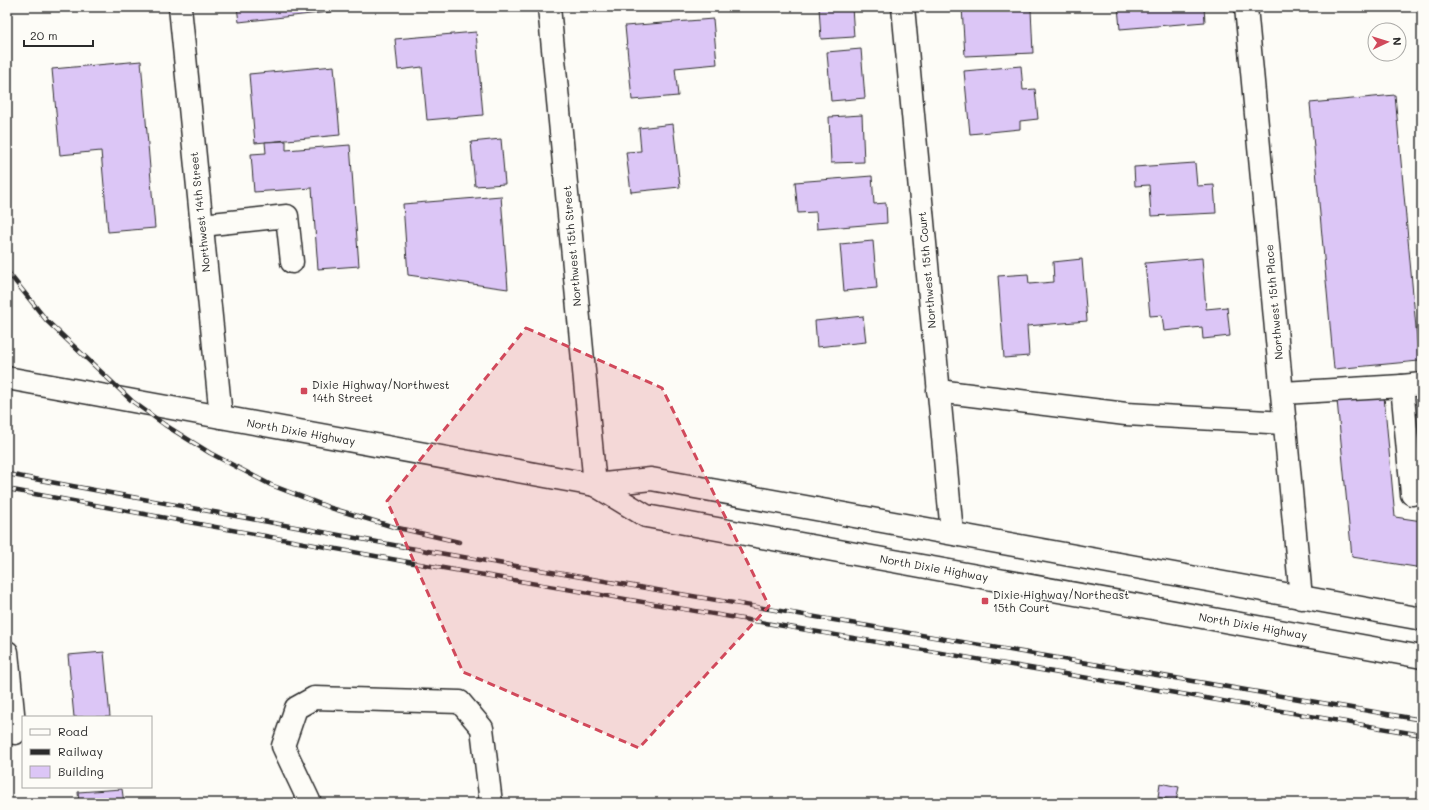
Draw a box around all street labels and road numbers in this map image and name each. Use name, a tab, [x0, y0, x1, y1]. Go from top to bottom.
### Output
street label: Northwest 14th Street	[186, 151, 213, 273]
street label: Northwest 15th Street	[559, 185, 584, 307]
street label: Northwest 15th Court	[914, 211, 939, 329]
street label: Northwest 15th Place	[1261, 244, 1286, 360]
street label: North Dixie Highway	[246, 415, 357, 448]
street label: North Dixie Highway	[879, 551, 990, 584]
street label: North Dixie Highway	[1198, 609, 1309, 642]

